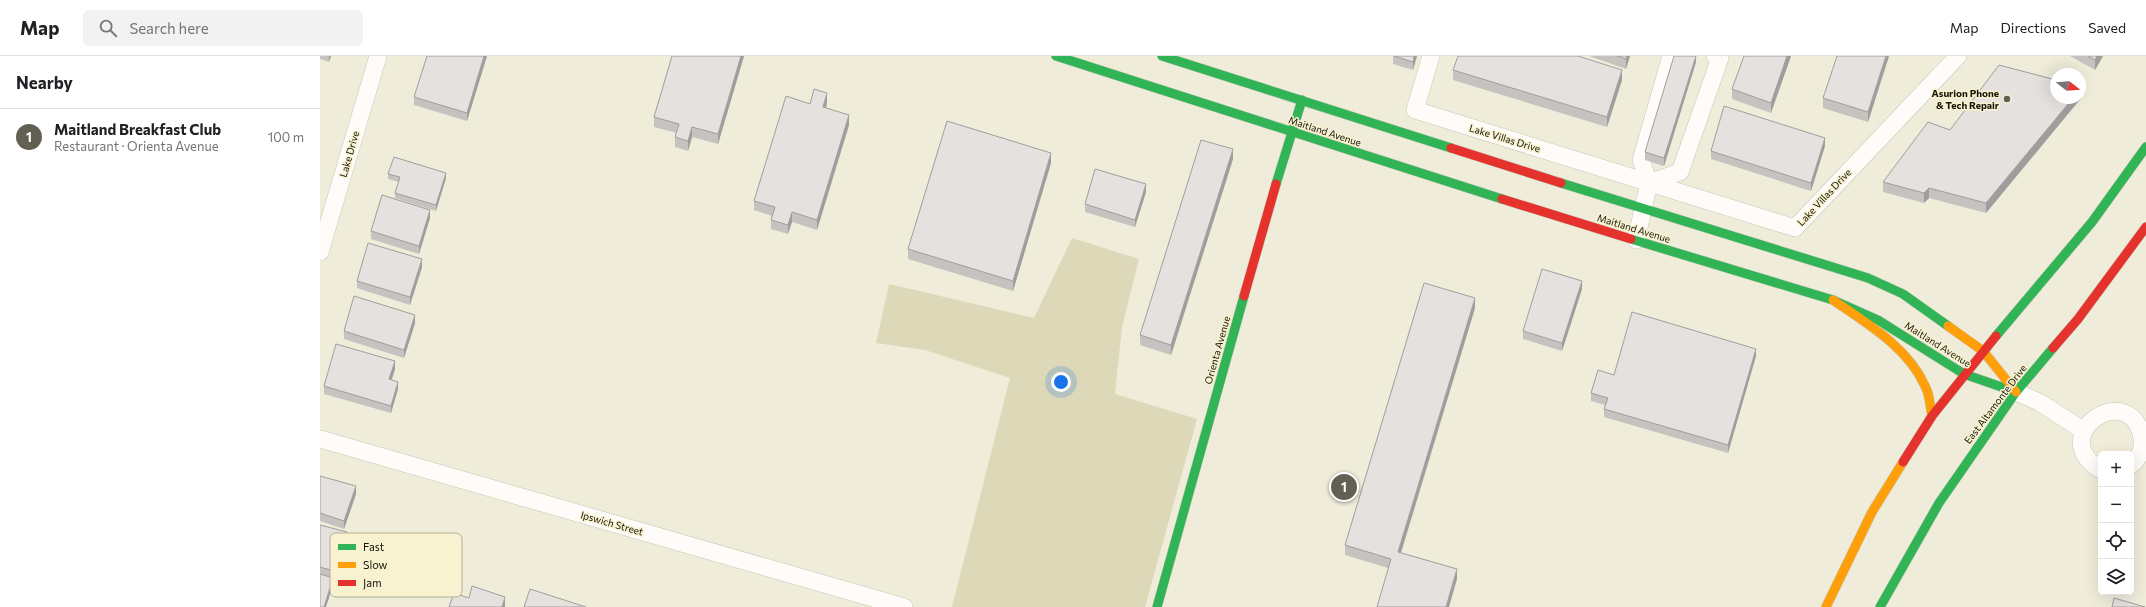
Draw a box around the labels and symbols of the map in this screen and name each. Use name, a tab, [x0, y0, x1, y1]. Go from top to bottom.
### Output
north arrow	[2050, 68, 2086, 104]
place label: Asurion Phone & Tech Repair	[1932, 87, 1999, 111]
marker: Asurion Phone & Tech Repair	[2002, 94, 2012, 104]
street label: Maitland Avenue	[1287, 114, 1363, 148]
street label: Lake Villas Drive	[1468, 121, 1542, 155]
street label: Lake Drive	[337, 130, 361, 178]
street label: Lake Villas Drive	[1794, 166, 1854, 228]
street label: Maitland Avenue	[1596, 211, 1672, 245]
street label: Orienta Avenue	[1202, 315, 1232, 385]
street label: Maitland Avenue	[1903, 319, 1973, 369]
street label: East Altamonte Drive	[1961, 362, 2029, 446]
your location	[1051, 372, 1071, 392]
pin: 1	[1331, 472, 1357, 502]
street label: Ipswich Street	[579, 508, 645, 538]
legend	[330, 533, 462, 597]
text: Fast	[363, 540, 385, 553]
text: Slow	[363, 558, 388, 571]
text: Jam	[363, 576, 382, 590]

